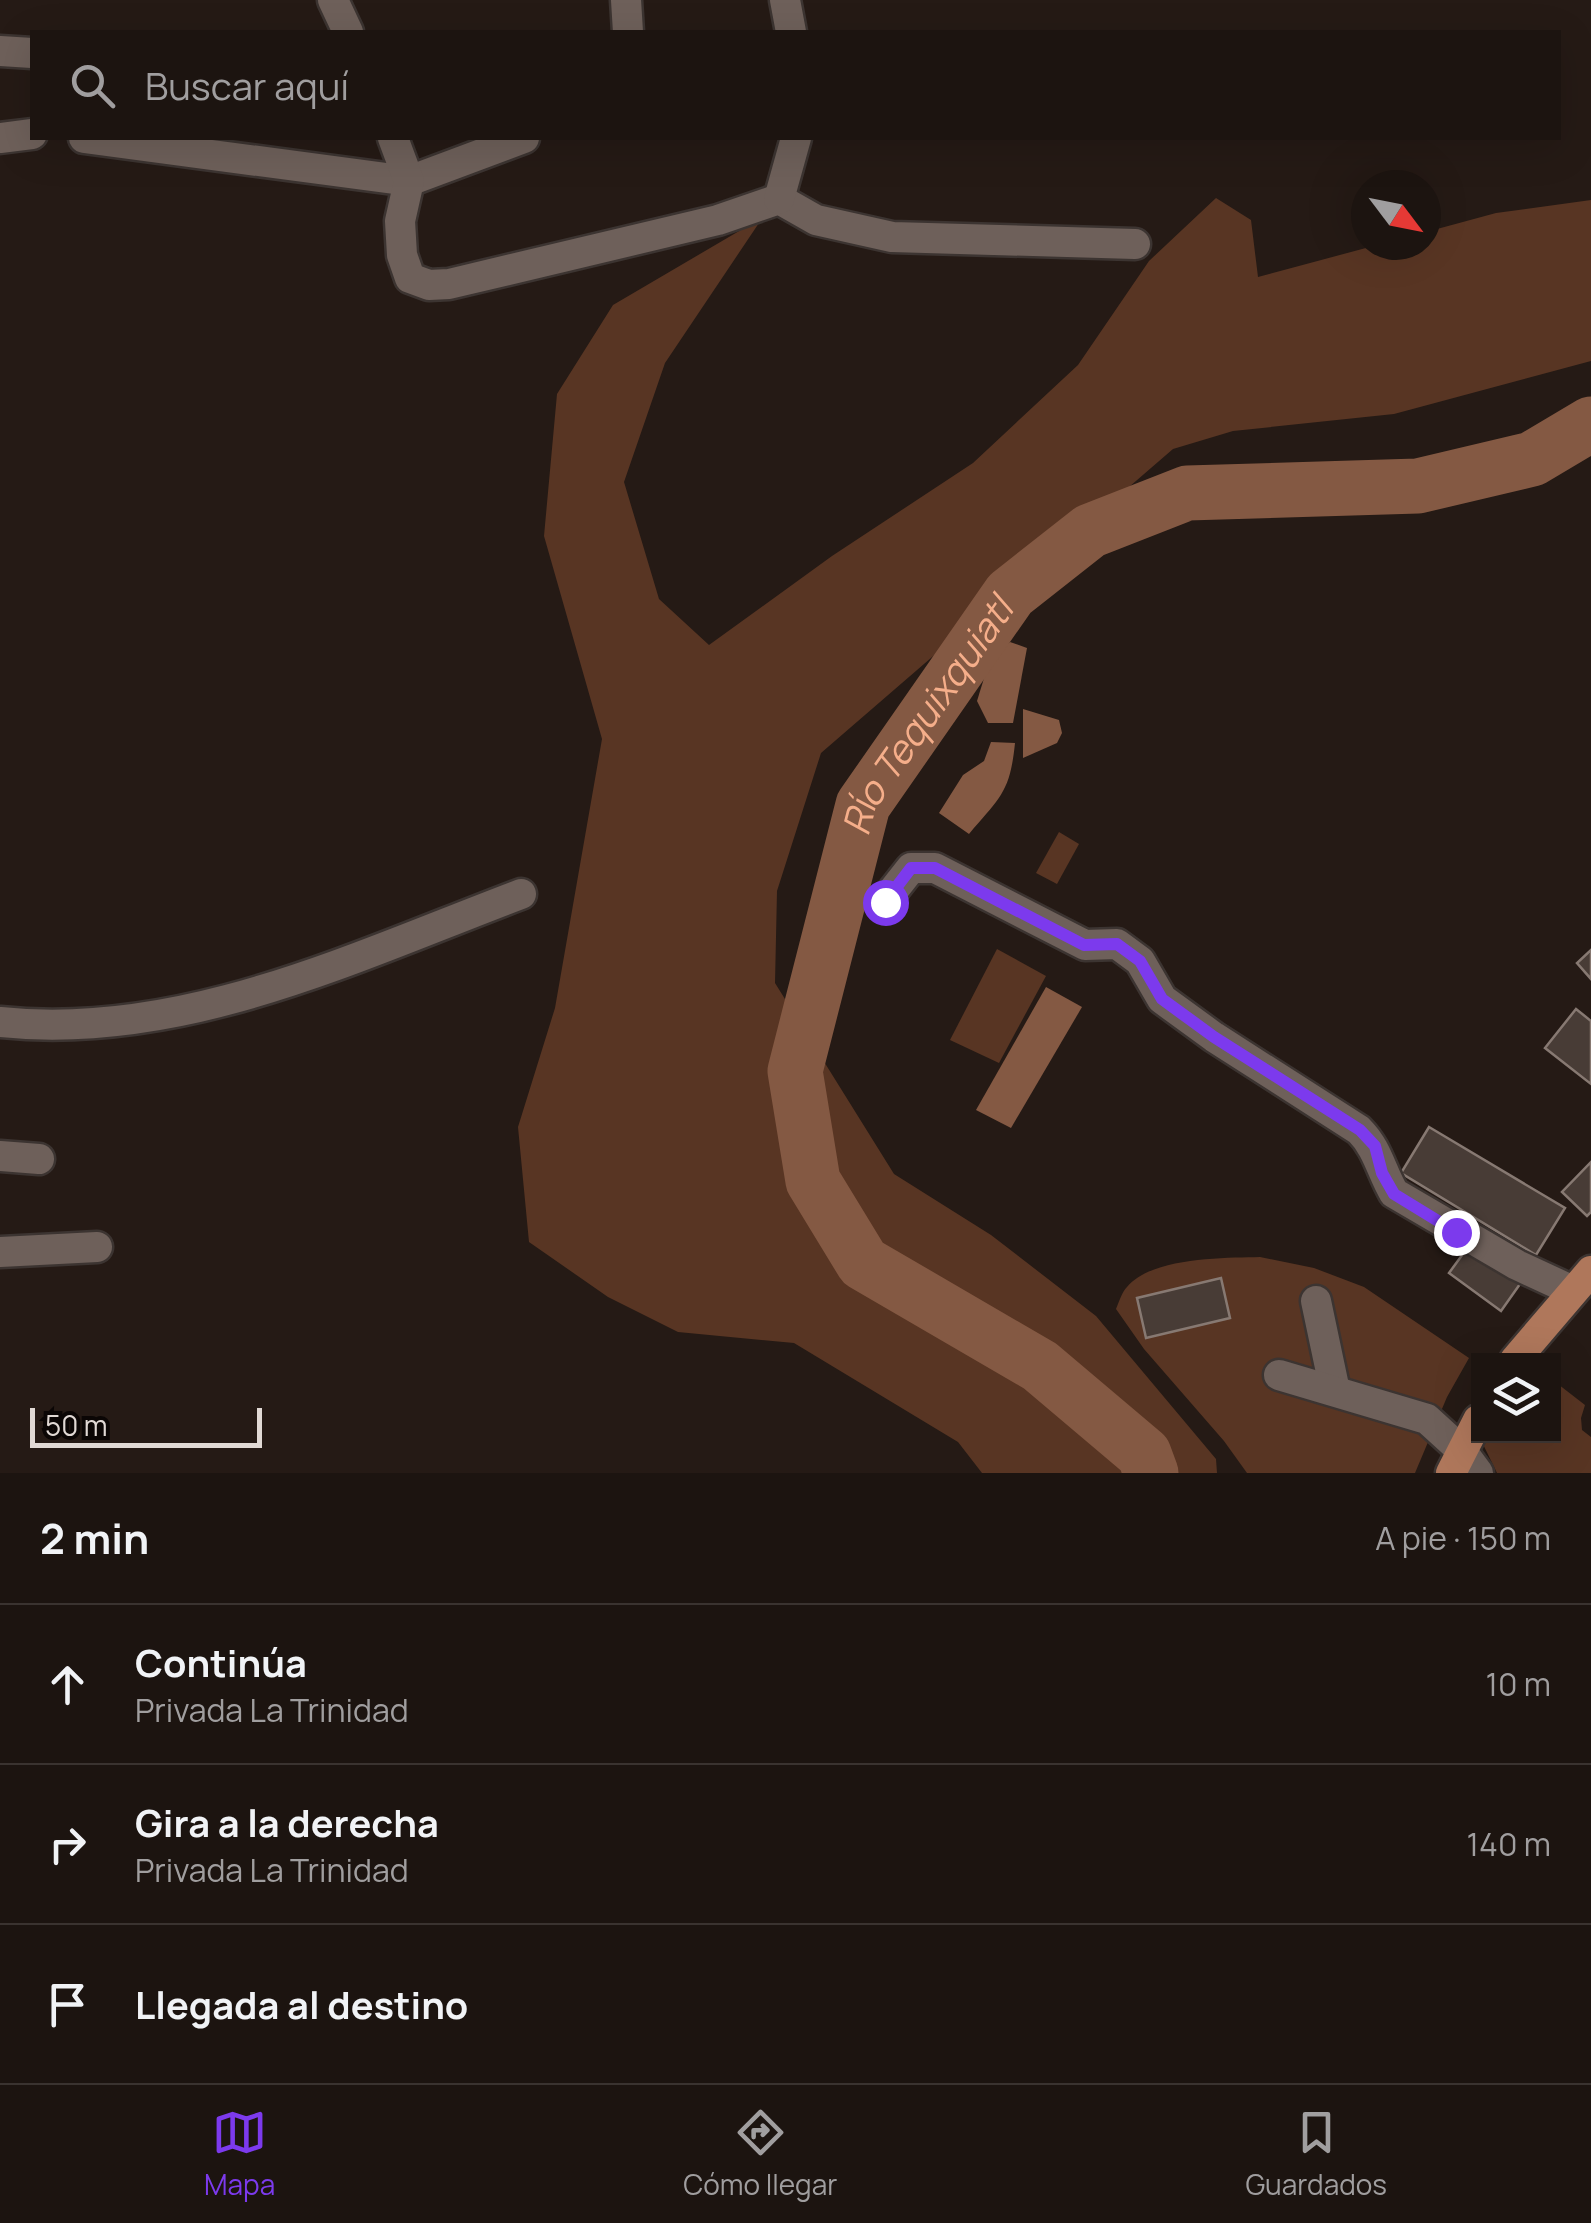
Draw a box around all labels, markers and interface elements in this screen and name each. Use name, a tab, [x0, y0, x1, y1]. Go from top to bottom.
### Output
search box	[30, 30, 1561, 140]
icon: search	[65, 58, 120, 113]
text: Buscar aquí	[145, 59, 349, 111]
north arrow	[1351, 170, 1441, 260]
water label: Río Tequixquiatl	[828, 583, 1026, 840]
route start	[863, 880, 909, 926]
route end	[1434, 1210, 1480, 1256]
map controls	[1471, 1353, 1561, 1443]
button: layers	[1471, 1353, 1561, 1443]
scale bar	[30, 1403, 262, 1448]
text: 50 m	[45, 1406, 108, 1444]
text: 2 min	[40, 1509, 149, 1567]
text: A pie · 150 m	[1375, 1516, 1551, 1560]
text: Continúa	[135, 1636, 307, 1688]
icon: ahead	[40, 1657, 95, 1712]
text: 10 m	[1485, 1662, 1551, 1706]
text: Privada La Trinidad	[135, 1688, 409, 1732]
text: Gira a la derecha	[135, 1796, 439, 1848]
icon: right	[40, 1817, 95, 1872]
text: 140 m	[1467, 1822, 1551, 1866]
text: Privada La Trinidad	[135, 1848, 409, 1892]
icon: arrive	[40, 1977, 95, 2032]
text: Llegada al destino	[135, 1978, 468, 2030]
tab: Mapa	[204, 2105, 275, 2203]
tab: Cómo llegar	[683, 2105, 837, 2203]
tab: Guardados	[1245, 2105, 1387, 2203]

